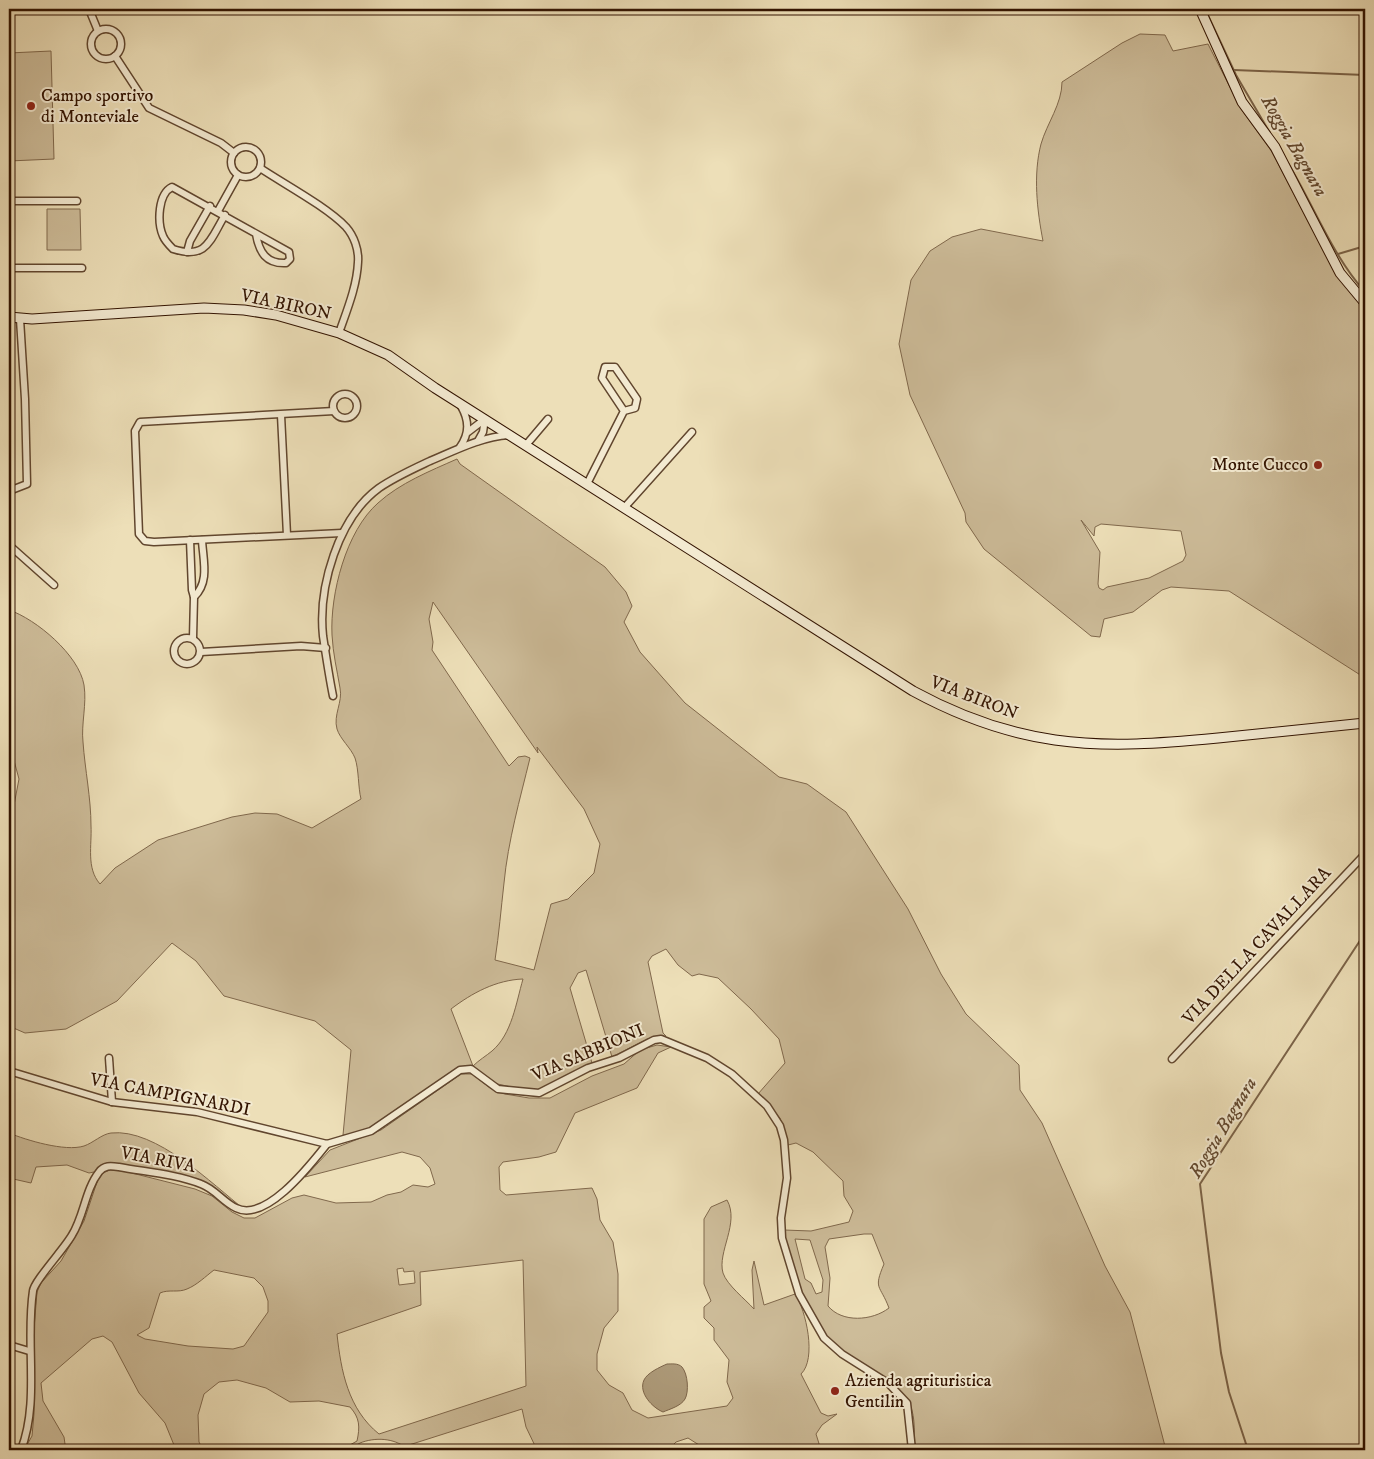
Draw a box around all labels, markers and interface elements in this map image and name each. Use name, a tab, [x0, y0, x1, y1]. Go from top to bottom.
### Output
place label: Campo sportivo di Monteviale	[41, 85, 153, 128]
water label: Roggia Bagnara	[1255, 90, 1332, 201]
marker: Campo sportivo di Monteviale	[25, 100, 37, 112]
street label: VIA BIRON	[238, 284, 334, 325]
place label: Monte Cucco	[1212, 454, 1308, 476]
marker: Monte Cucco	[1312, 459, 1324, 471]
street label: VIA BIRON	[926, 671, 1021, 725]
street label: VIA DELLA CAVALLARA	[1177, 862, 1336, 1030]
street label: VIA SABBIONI	[528, 1019, 647, 1087]
street label: VIA CAMPIGNARDI	[87, 1068, 252, 1121]
water label: Roggia Bagnara	[1183, 1074, 1262, 1183]
street label: VIA RIVA	[118, 1142, 198, 1178]
place label: Azienda agrituristica Gentilin	[845, 1370, 992, 1413]
marker: Azienda agrituristica Gentilin	[829, 1385, 841, 1397]

